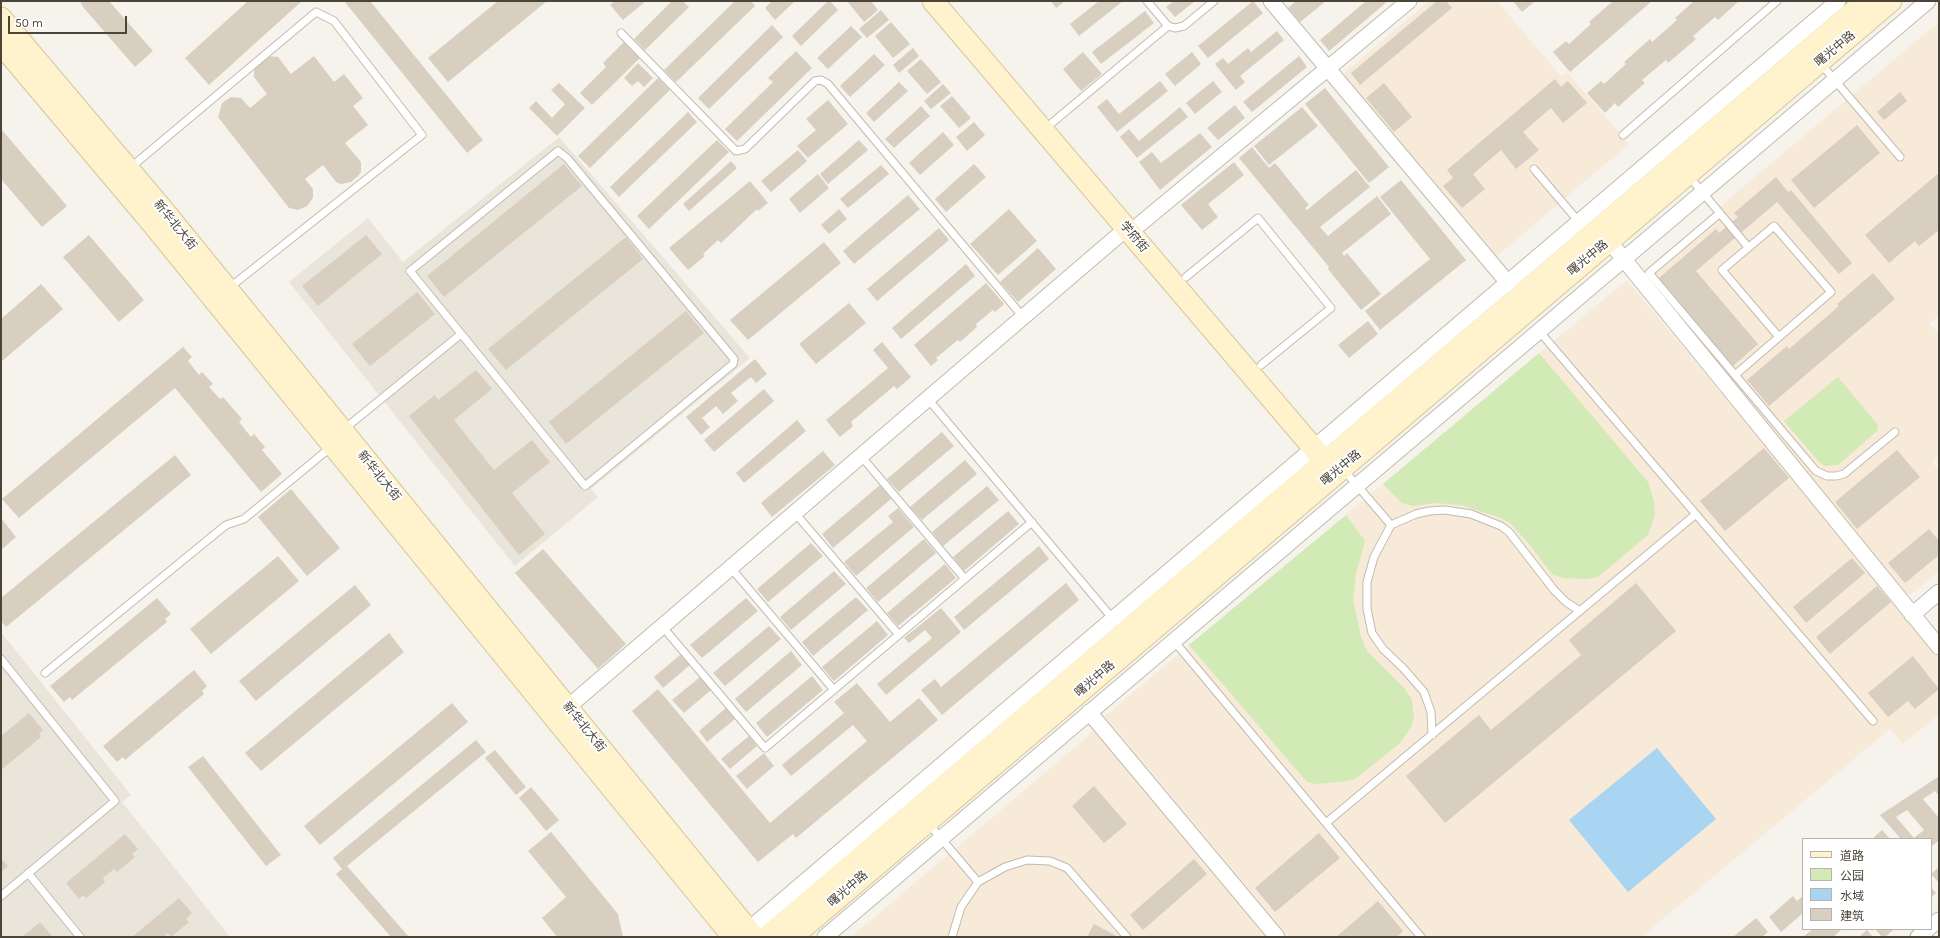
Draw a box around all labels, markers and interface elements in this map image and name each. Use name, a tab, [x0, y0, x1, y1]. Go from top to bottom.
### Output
scale bar	[10, 8, 129, 34]
text: 50 m	[15, 16, 43, 30]
street label: 曙光中路	[1812, 28, 1858, 70]
street label: 新华北大街	[151, 197, 199, 253]
street label: 学府街	[1117, 219, 1151, 255]
street label: 曙光中路	[1565, 237, 1611, 279]
street label: 曙光中路	[1318, 447, 1364, 489]
street label: 新华北大街	[355, 448, 403, 504]
street label: 曙光中路	[1072, 658, 1118, 700]
street label: 新华北大街	[560, 699, 608, 755]
legend	[1802, 838, 1932, 930]
text: 道路	[1840, 849, 1864, 863]
street label: 曙光中路	[825, 868, 871, 910]
text: 公园	[1840, 869, 1864, 883]
text: 水域	[1840, 889, 1864, 903]
text: 建筑	[1840, 909, 1864, 923]

